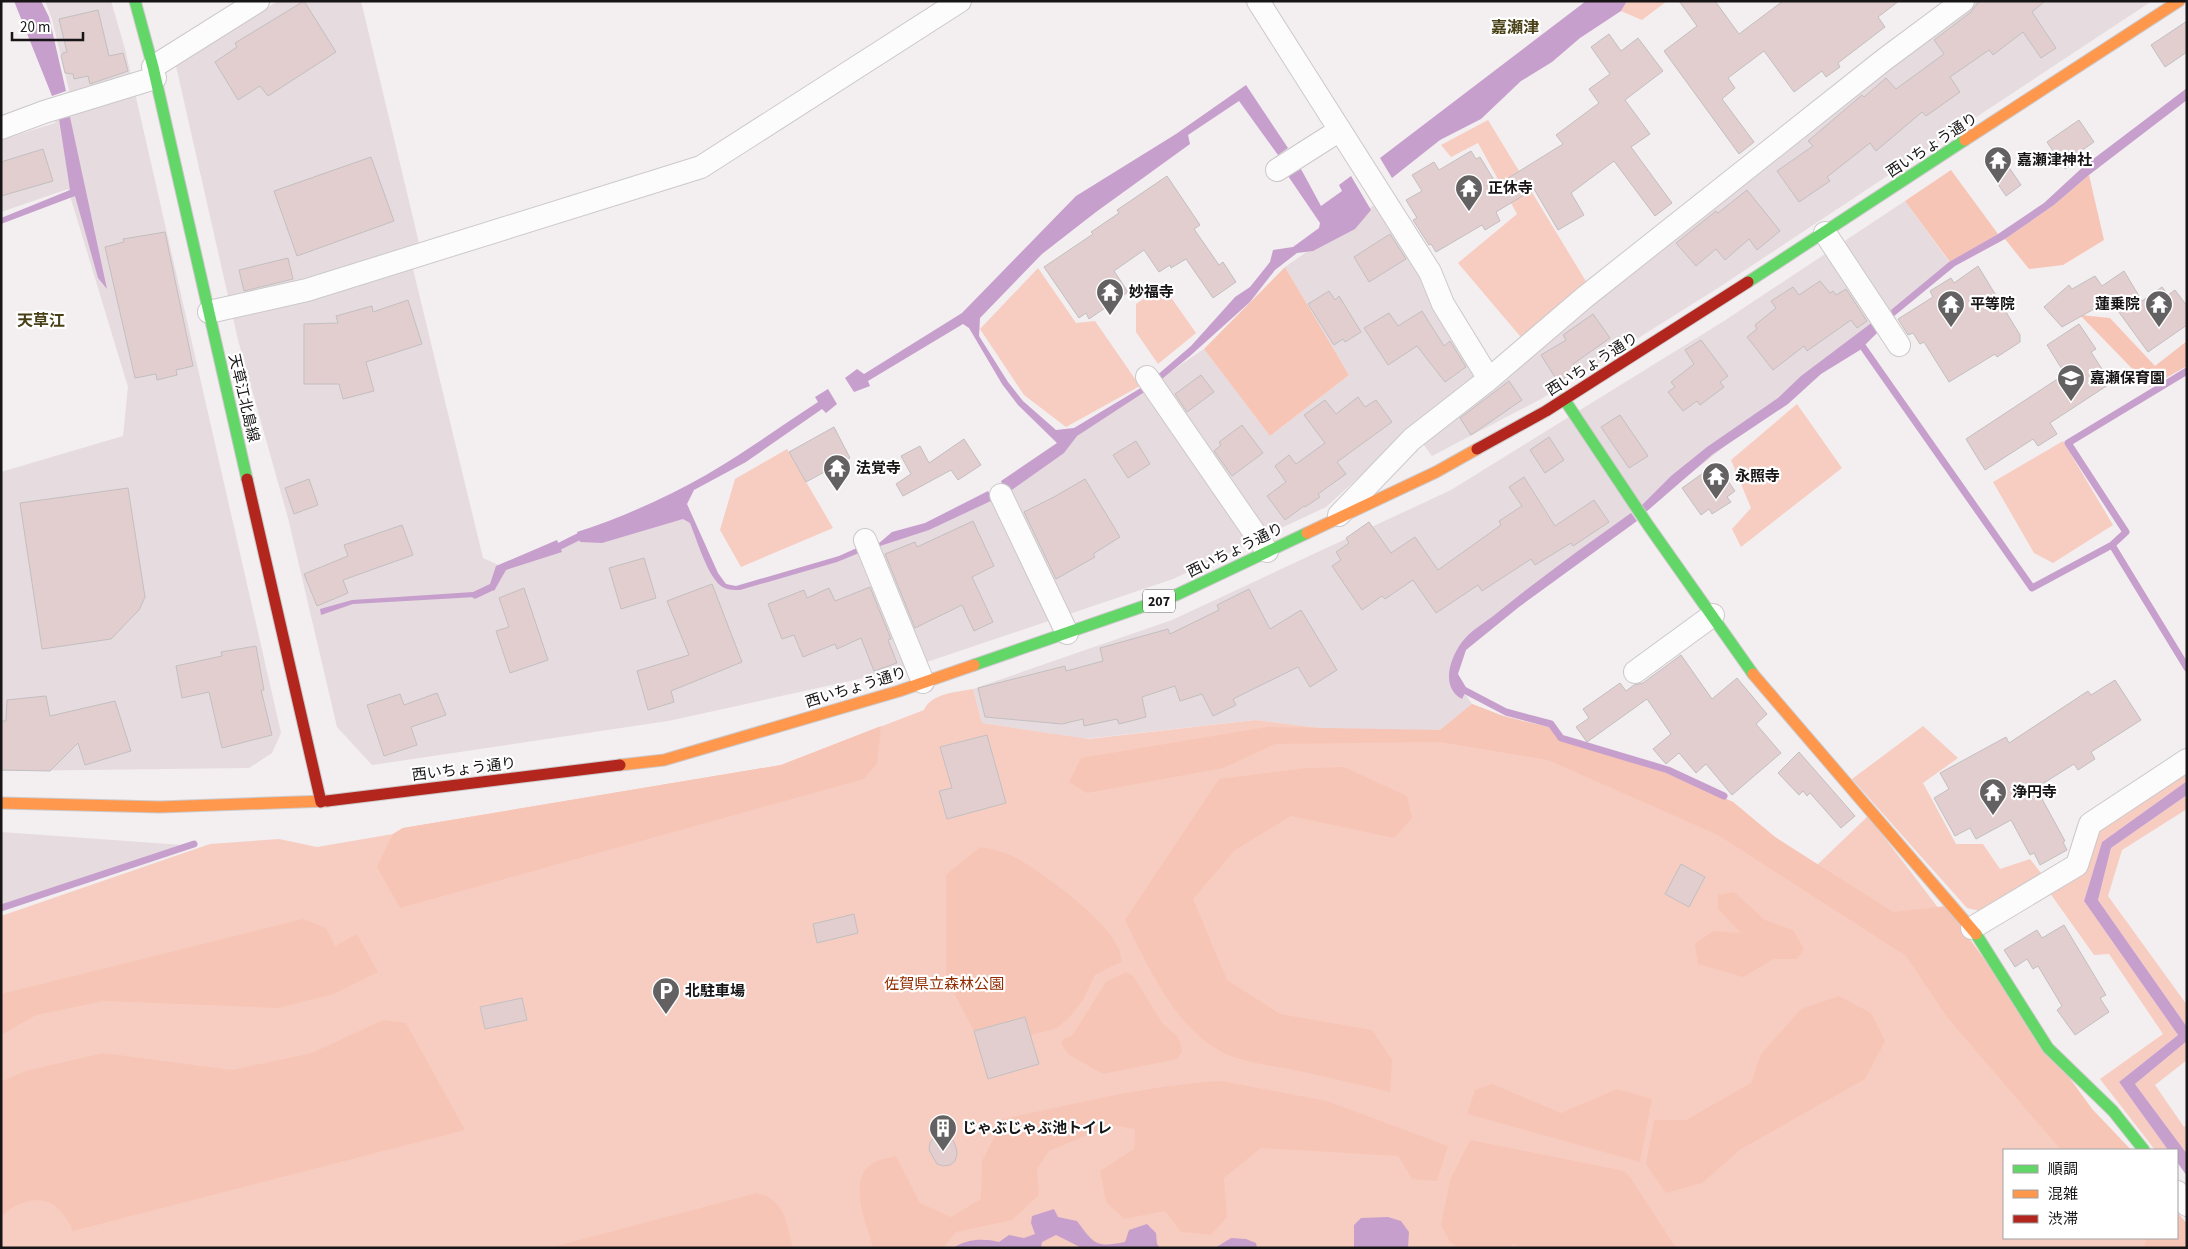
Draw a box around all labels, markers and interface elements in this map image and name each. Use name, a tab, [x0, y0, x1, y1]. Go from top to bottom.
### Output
scale bar	[12, 10, 84, 42]
text: 20 m	[20, 17, 50, 38]
district label: 嘉瀬津	[1491, 17, 1539, 39]
street label: 西いちょう通り	[1883, 108, 1982, 183]
temple icon: 嘉瀬津神社	[1983, 145, 2013, 184]
place label: 嘉瀬津神社	[2017, 150, 2092, 171]
temple icon: 正休寺	[1454, 173, 1484, 212]
place label: 正休寺	[1488, 178, 1533, 199]
temple icon: 妙福寺	[1095, 277, 1125, 316]
place label: 妙福寺	[1129, 282, 1174, 303]
temple icon: 平等院	[1936, 289, 1966, 328]
temple icon: 蓮乗院	[2144, 289, 2174, 328]
place label: 平等院	[1970, 294, 2015, 315]
place label: 蓮乗院	[2095, 294, 2140, 315]
district label: 天草江	[17, 310, 65, 332]
street label: 西いちょう通り	[1542, 328, 1642, 401]
street label: 天草江北島線	[223, 352, 264, 444]
school or university icon: 嘉瀬保育園	[2056, 363, 2086, 402]
place label: 嘉瀬保育園	[2090, 368, 2165, 389]
temple icon: 法覚寺	[822, 453, 852, 492]
place label: 法覚寺	[856, 458, 901, 479]
temple icon: 永照寺	[1701, 461, 1731, 500]
place label: 永照寺	[1735, 466, 1780, 487]
street label: 西いちょう通り	[1183, 518, 1287, 583]
road number: 207	[1143, 590, 1175, 612]
street label: 西いちょう通り	[803, 662, 909, 713]
street label: 西いちょう通り	[411, 753, 517, 786]
temple icon: 浄円寺	[1978, 777, 2008, 816]
place label: 浄円寺	[2012, 782, 2057, 803]
park label: 佐賀県立森林公園	[884, 974, 1004, 995]
parking icon: 北駐車場	[651, 976, 681, 1015]
place label: 北駐車場	[685, 981, 745, 1002]
building icon: じゃぶじゃぶ池トイレ	[928, 1113, 958, 1152]
place label: じゃぶじゃぶ池トイレ	[962, 1118, 1112, 1139]
legend	[2003, 1149, 2178, 1239]
text: 順調	[2048, 1159, 2078, 1180]
text: 混雑	[2048, 1184, 2078, 1205]
text: 渋滞	[2048, 1209, 2078, 1230]

